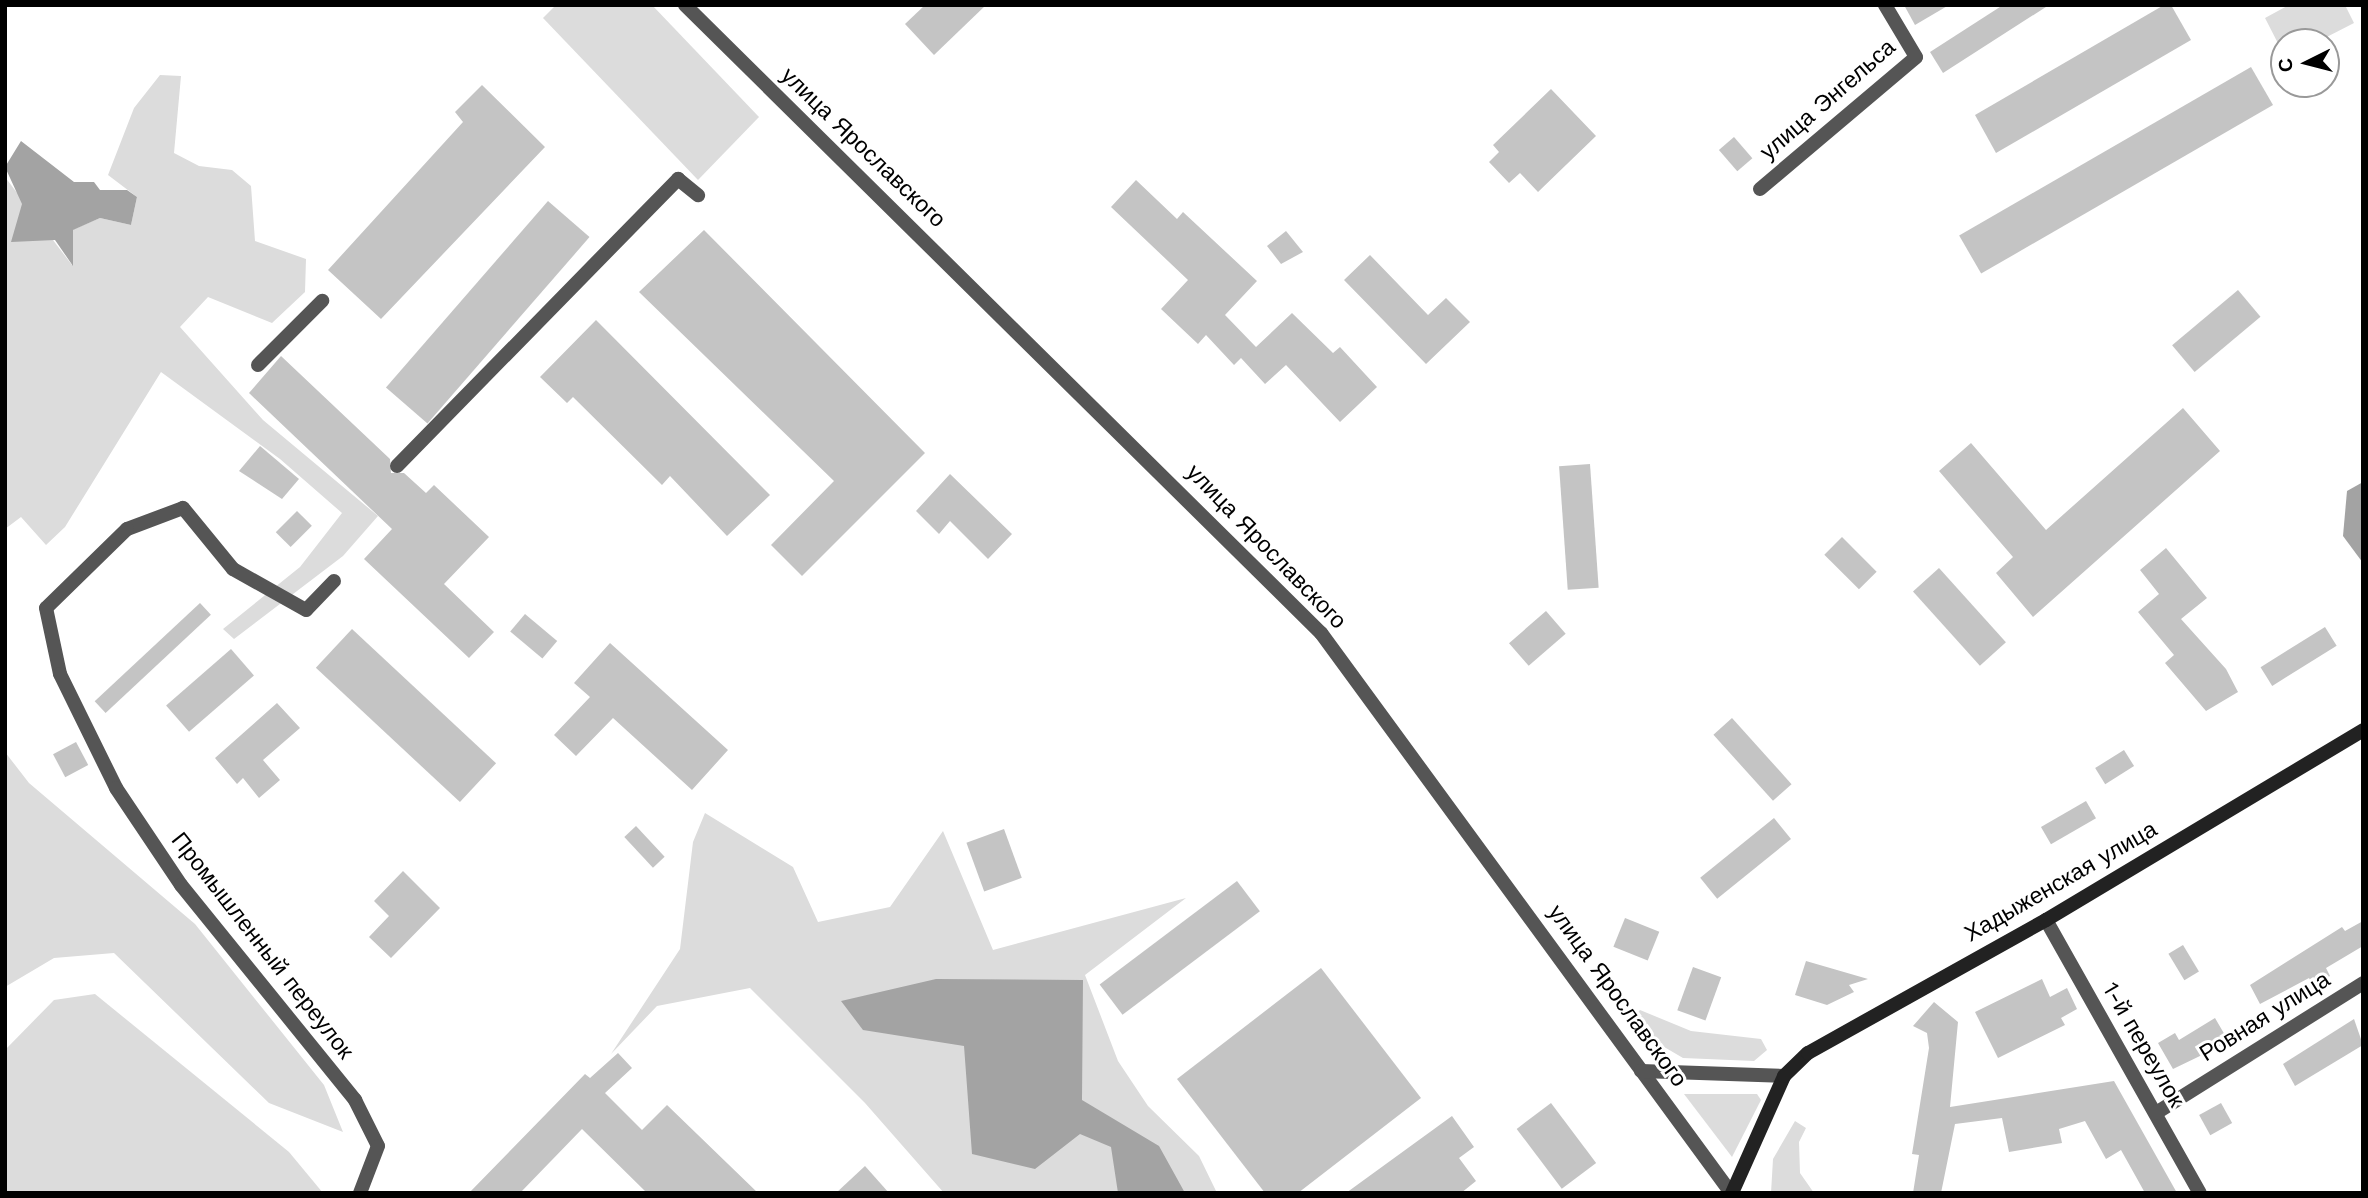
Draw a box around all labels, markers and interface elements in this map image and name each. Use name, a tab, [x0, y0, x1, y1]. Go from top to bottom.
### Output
north arrow	[2270, 28, 2340, 98]
street label: улица Энгельса	[1755, 34, 1901, 166]
text: С	[2273, 57, 2298, 73]
street label: улица Ярославского	[775, 62, 951, 234]
street label: улица Ярославского	[1180, 459, 1352, 635]
street label: Хадыженская улица	[1960, 816, 2162, 948]
street label: Промышленный переулок	[165, 827, 359, 1065]
street label: улица Ярославского	[1542, 900, 1692, 1092]
street label: Ровная улица	[2195, 966, 2335, 1068]
street label: 1-й переулок	[2096, 978, 2190, 1112]

